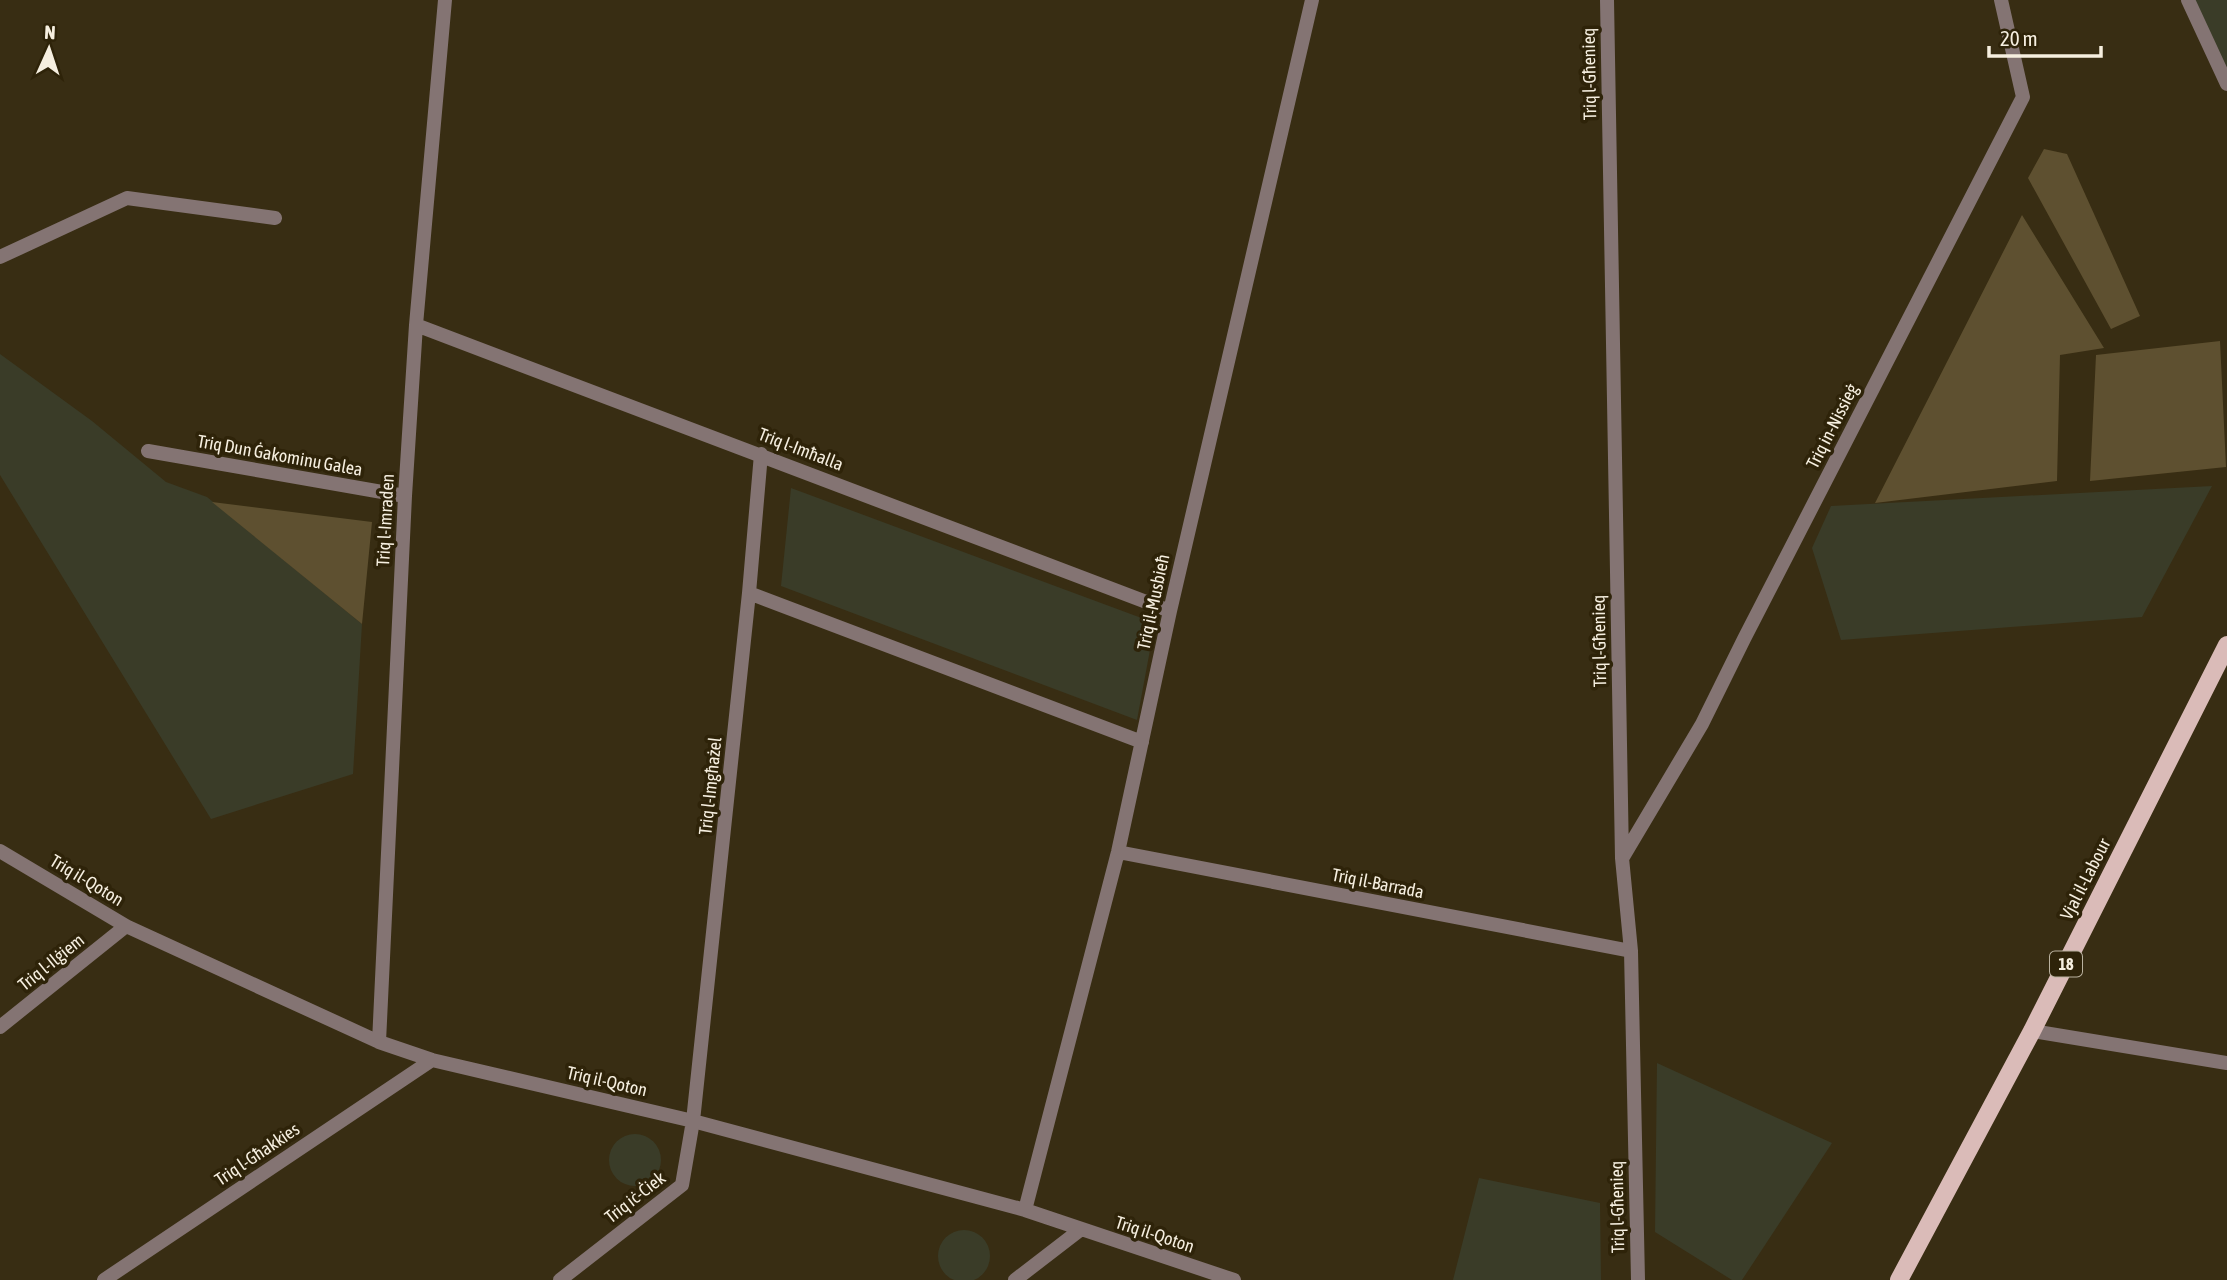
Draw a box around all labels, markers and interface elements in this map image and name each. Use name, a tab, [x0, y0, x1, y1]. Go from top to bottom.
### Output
north arrow	[14, 14, 84, 84]
scale bar	[1989, 14, 2101, 58]
text: N	[44, 21, 56, 43]
text: 20 m	[2000, 26, 2038, 50]
street label: Triq l-Għenieq	[1578, 28, 1600, 120]
street label: Triq in-Nissieġ	[1802, 380, 1862, 472]
street label: Triq l-Imħalla	[756, 423, 846, 475]
street label: Triq Dun Ġakominu Galea	[196, 430, 364, 480]
street label: Triq l-Imraden	[372, 473, 398, 567]
street label: Triq il-Musbieħ	[1133, 552, 1173, 652]
street label: Triq l-Għenieq	[1588, 595, 1610, 687]
street label: Triq l-Imgħażel	[694, 736, 726, 836]
street label: Vjal il-Labour	[2056, 834, 2115, 923]
street label: Triq il-Qoton	[47, 850, 127, 910]
street label: Triq il-Barrada	[1330, 864, 1426, 902]
street label: Triq l-Ilġiem	[14, 929, 88, 995]
road number: 18	[2050, 952, 2082, 976]
street label: Triq il-Qoton	[565, 1062, 649, 1100]
street label: Triq l-Għakkies	[211, 1118, 303, 1190]
street label: Triq l-Għenieq	[1606, 1161, 1628, 1253]
street label: Triq iċ-Ċiek	[601, 1167, 669, 1227]
street label: Triq il-Qoton	[1113, 1211, 1197, 1257]

